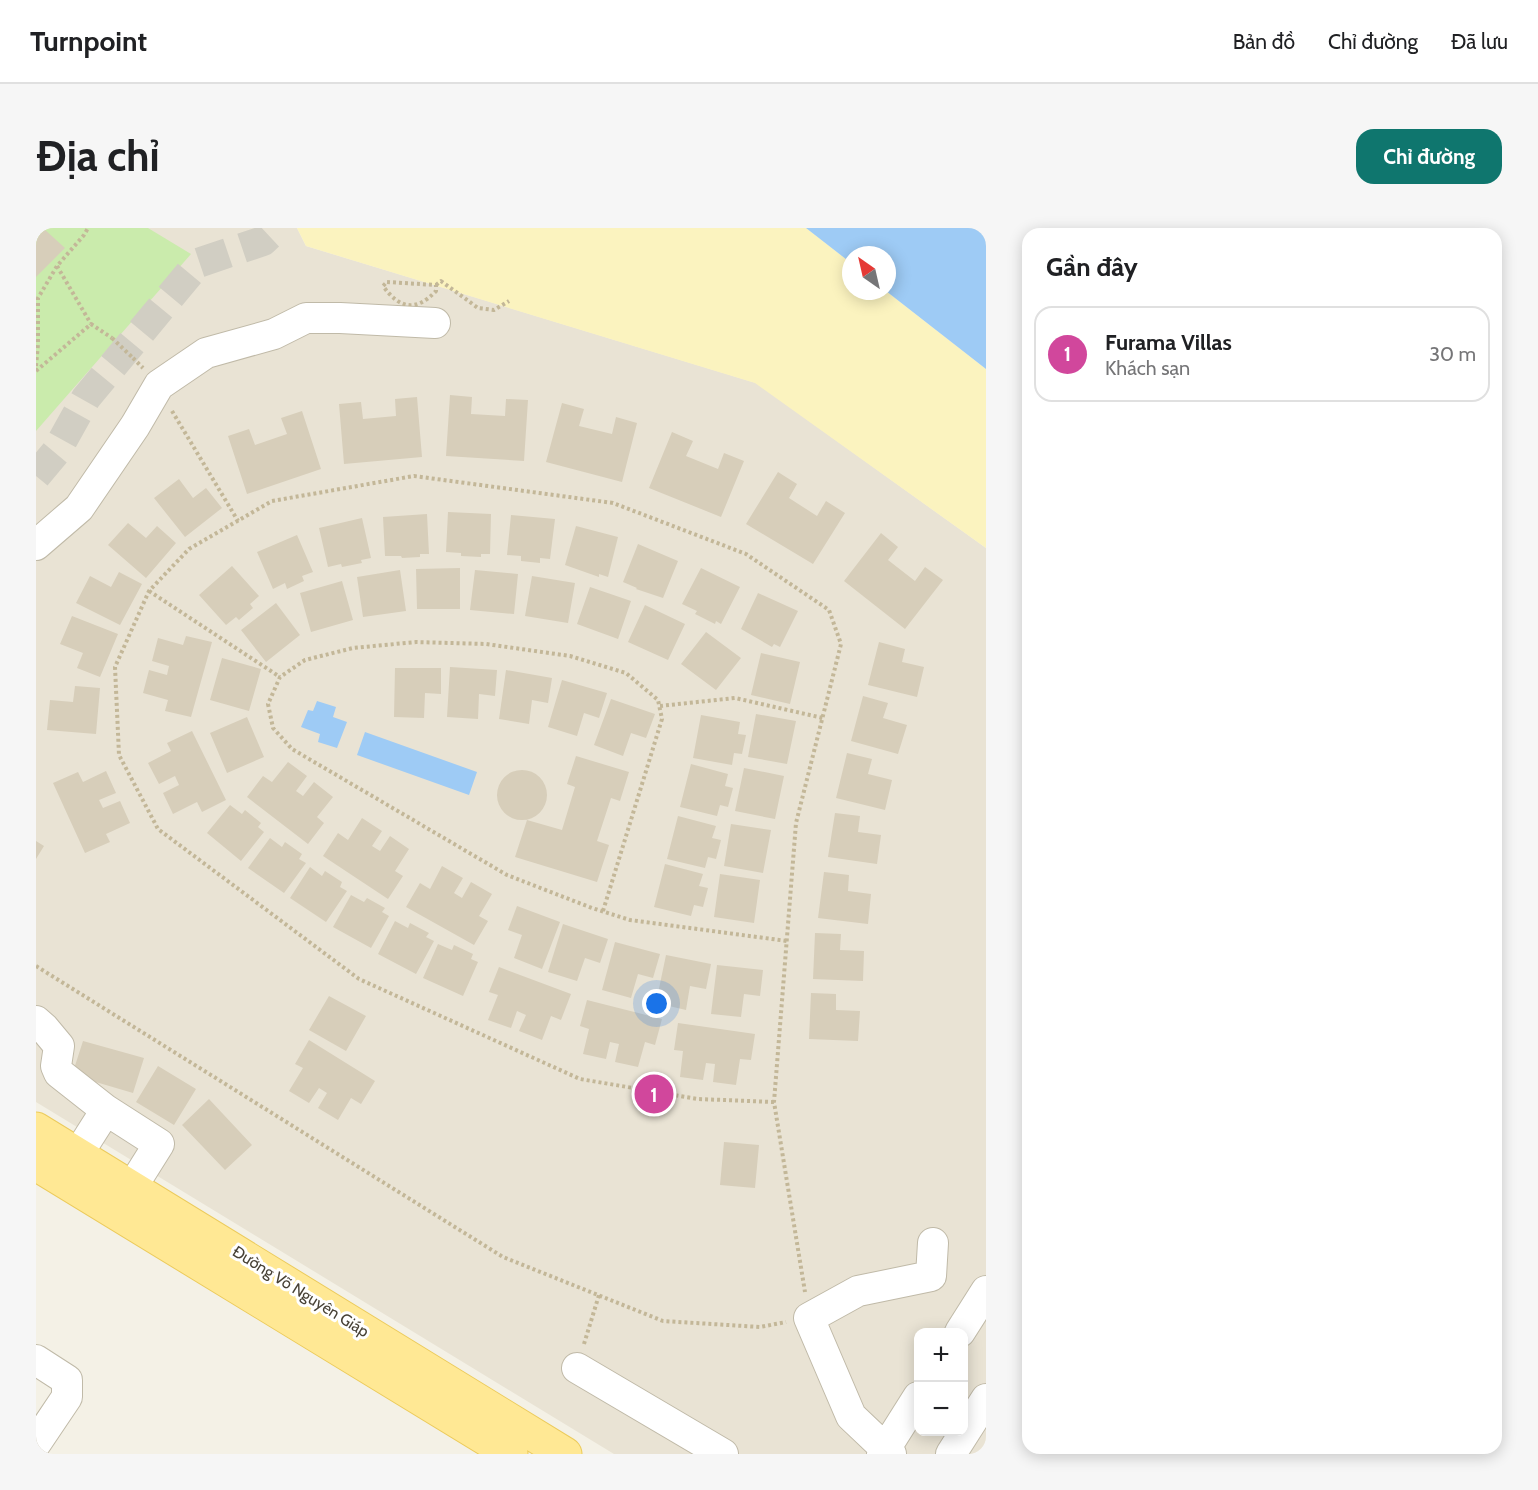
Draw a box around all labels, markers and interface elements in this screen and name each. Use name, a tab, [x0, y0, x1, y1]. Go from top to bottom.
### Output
text: Turnpoint	[30, 24, 147, 58]
text: Bản đồ	[1233, 29, 1295, 54]
text: Chỉ đường	[1328, 29, 1418, 54]
text: Đã lưu	[1451, 29, 1508, 54]
button: Chỉ đường	[1356, 129, 1502, 184]
text: Địa chỉ	[36, 130, 159, 182]
north arrow	[842, 246, 896, 300]
text: Gần đây	[1046, 251, 1138, 283]
text: Furama Villas	[1105, 329, 1232, 356]
text: 1	[1064, 342, 1071, 366]
text: 30 m	[1429, 342, 1476, 366]
text: Khách sạn	[1105, 356, 1190, 380]
your location	[642, 989, 671, 1018]
pin: 1	[634, 1072, 674, 1116]
street label: Đường Võ Nguyên Giáp	[229, 1242, 373, 1341]
map controls	[914, 1328, 968, 1436]
button: +	[914, 1328, 968, 1382]
button: −	[914, 1382, 968, 1436]

